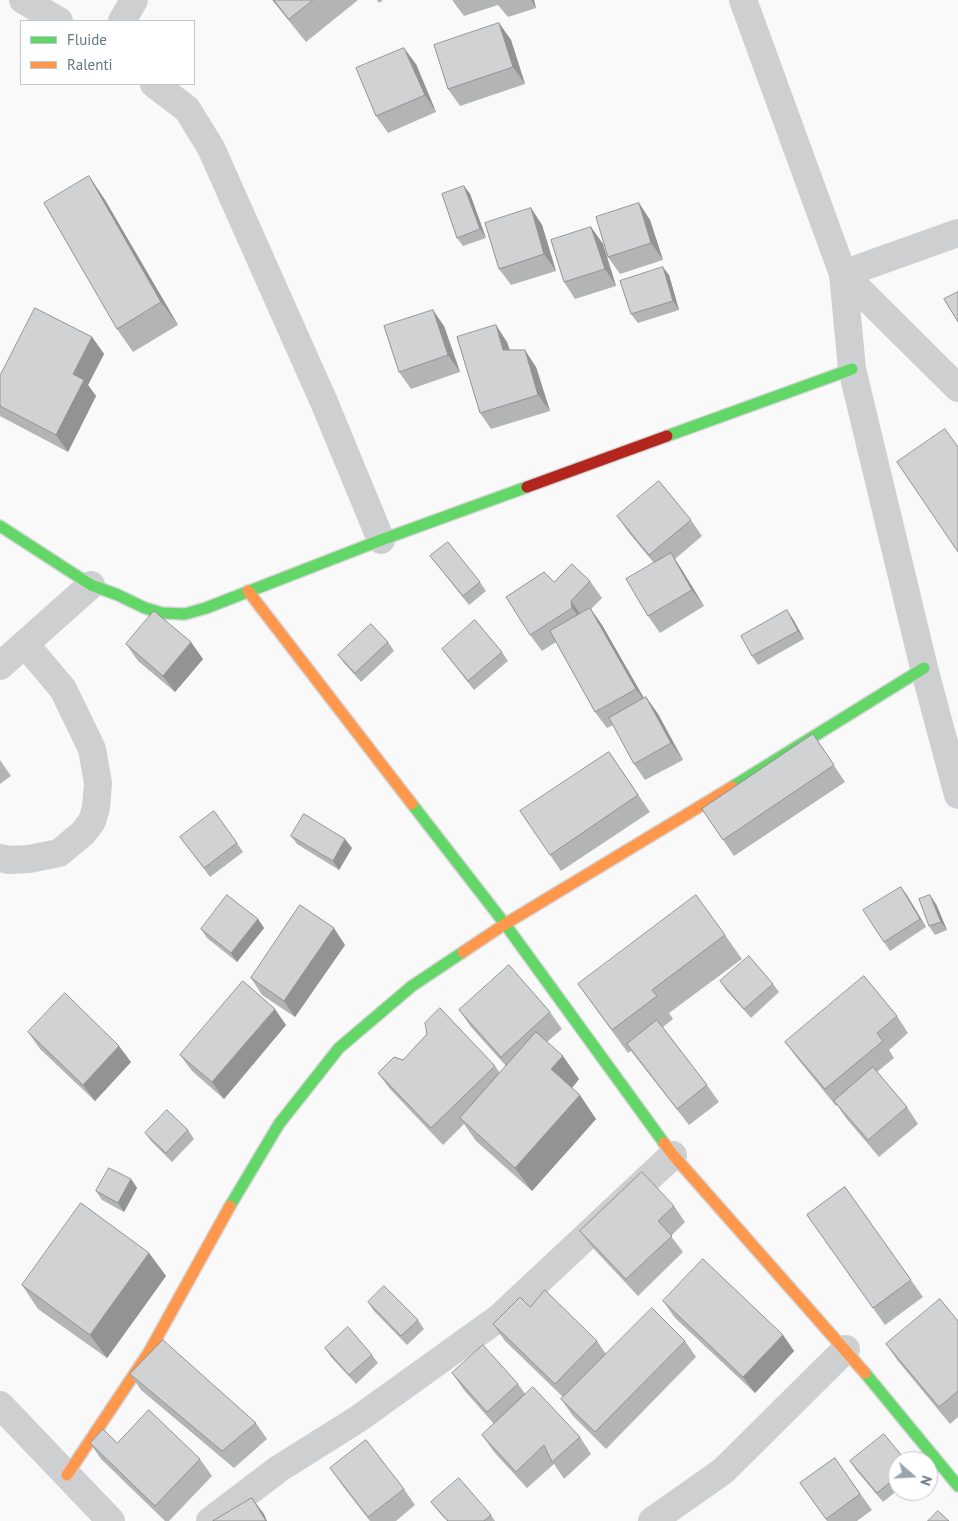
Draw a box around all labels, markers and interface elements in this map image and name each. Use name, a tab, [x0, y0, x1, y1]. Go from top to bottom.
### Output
legend	[20, 20, 195, 85]
text: Fluide	[67, 30, 107, 49]
text: Ralenti	[67, 55, 113, 74]
north arrow	[888, 1451, 938, 1501]
text: N	[916, 1473, 936, 1488]

